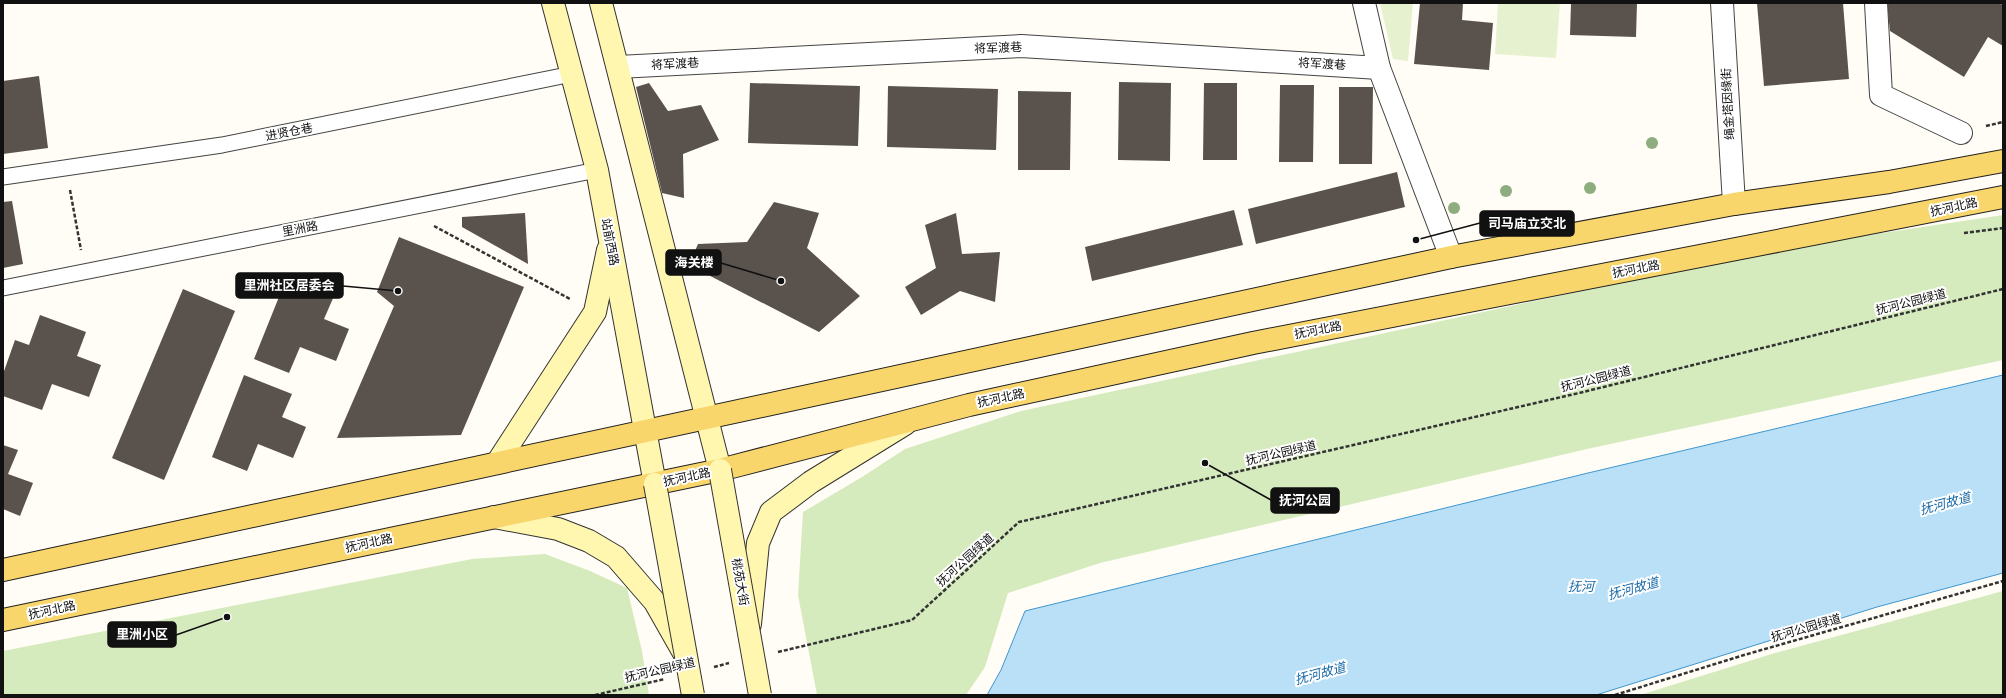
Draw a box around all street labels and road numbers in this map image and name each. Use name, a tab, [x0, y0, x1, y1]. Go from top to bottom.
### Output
street label: 将军渡巷	[974, 38, 1022, 56]
street label: 将军渡巷	[651, 54, 699, 72]
street label: 将军渡巷	[1298, 54, 1346, 72]
street label: 绳金塔因缘街	[1717, 68, 1737, 140]
street label: 进贤仓巷	[264, 119, 314, 143]
street label: 抚河北路	[1929, 193, 1979, 219]
street label: 里洲路	[281, 217, 319, 239]
street label: 站前西路	[599, 217, 623, 267]
street label: 抚河北路	[1611, 256, 1661, 280]
street label: 抚河公园绿道	[1874, 285, 1948, 318]
street label: 抚河北路	[1293, 317, 1343, 341]
street label: 抚河公园绿道	[1559, 362, 1633, 395]
street label: 抚河北路	[976, 384, 1026, 410]
street label: 抚河公园绿道	[1244, 436, 1318, 468]
street label: 抚河北路	[662, 463, 712, 489]
street label: 抚河北路	[344, 529, 394, 555]
street label: 抚河公园绿道	[932, 529, 996, 589]
street label: 桃苑大街	[729, 557, 753, 607]
street label: 抚河北路	[27, 596, 77, 622]
street label: 抚河公园绿道	[1769, 609, 1843, 645]
street label: 抚河公园绿道	[623, 653, 697, 685]

